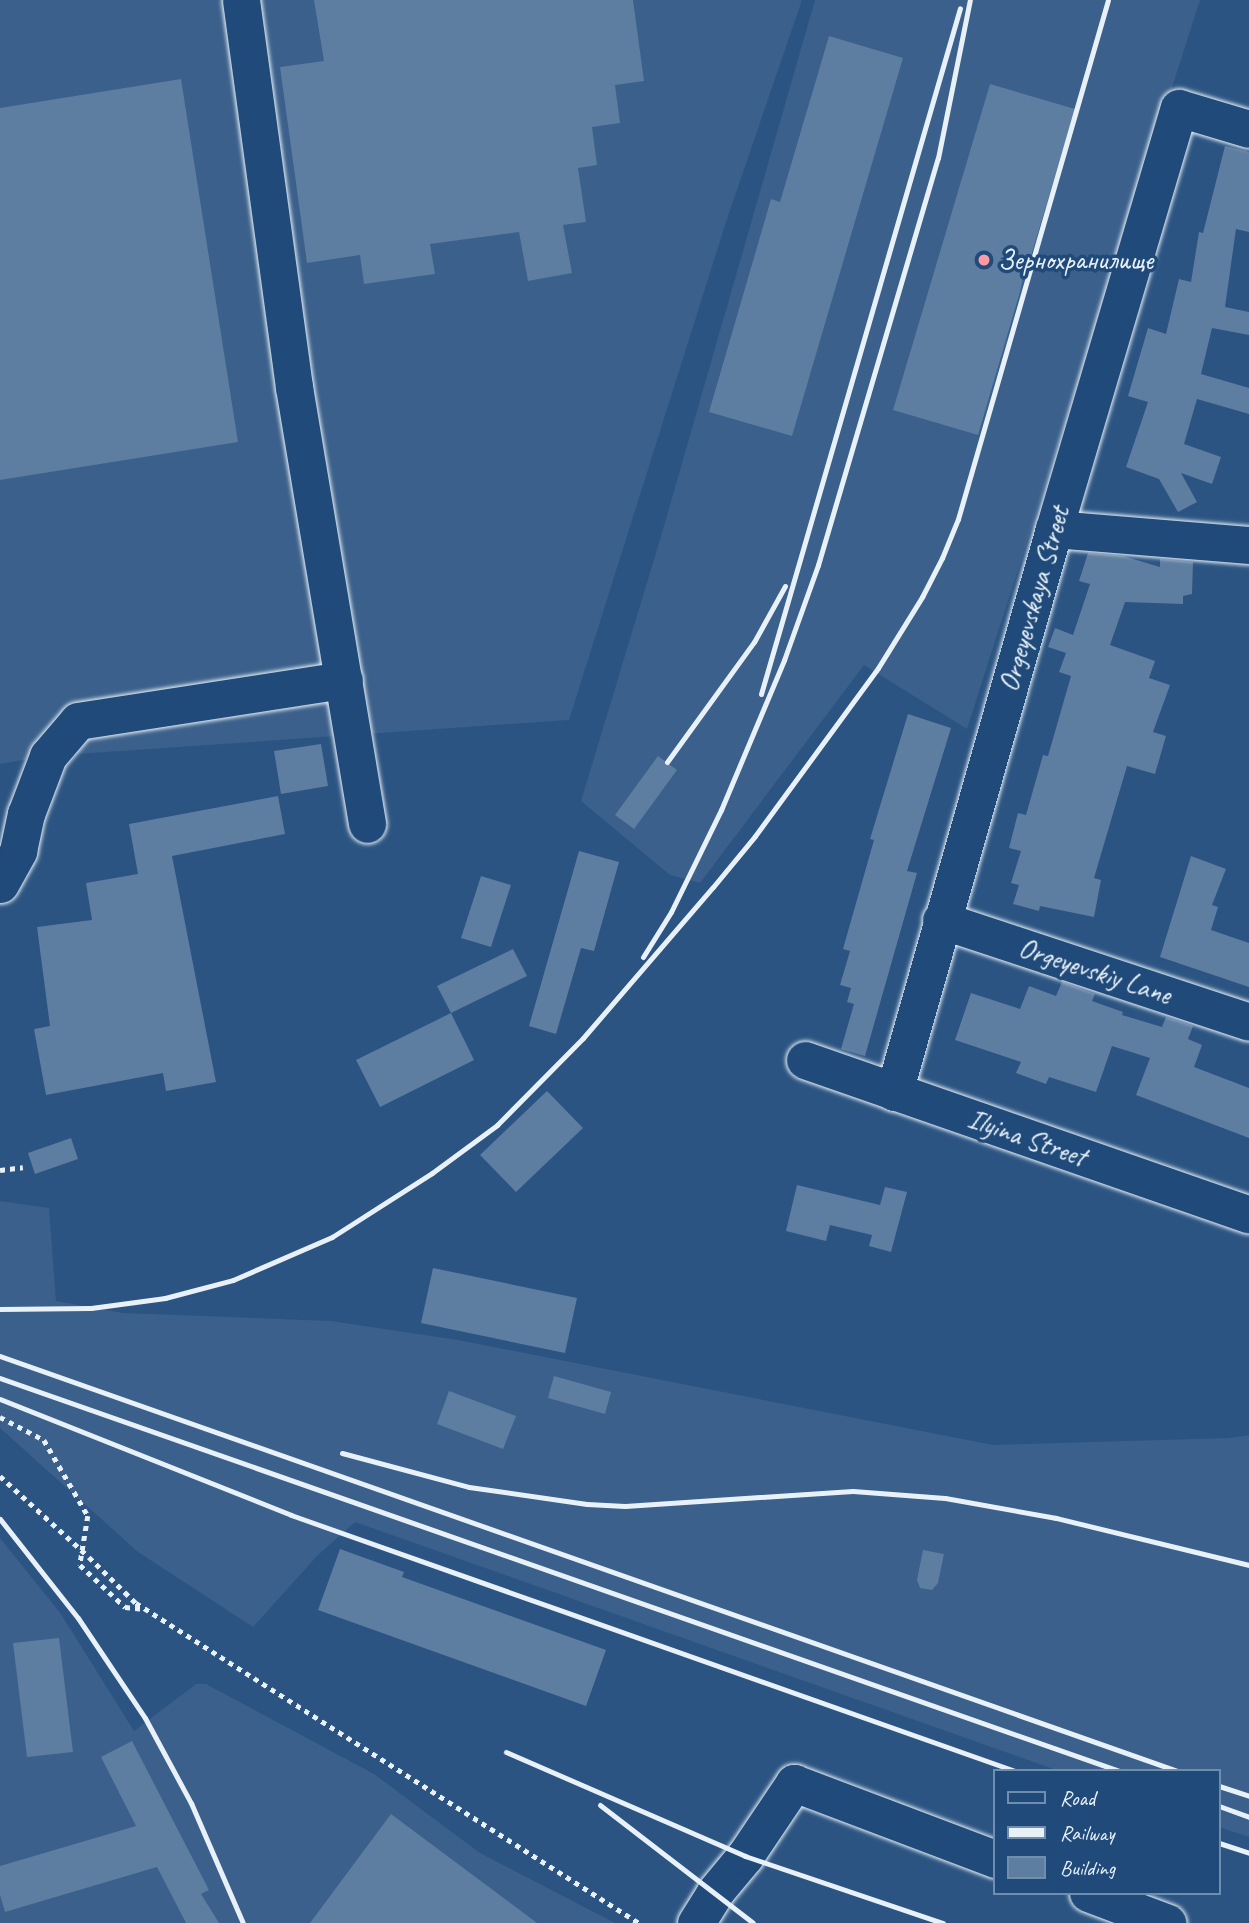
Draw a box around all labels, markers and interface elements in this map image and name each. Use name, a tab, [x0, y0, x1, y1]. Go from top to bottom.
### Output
place label: Зернохранилище	[998, 243, 1153, 277]
marker: Зернохранилище	[976, 252, 992, 268]
street label: Orgeyevskaya Street	[991, 502, 1077, 696]
street label: Orgeyevskiy Lane	[1015, 931, 1175, 1011]
street label: Ilyina Street	[963, 1102, 1091, 1174]
legend	[993, 1769, 1221, 1895]
text: Road	[1060, 1785, 1095, 1811]
text: Railway	[1060, 1820, 1114, 1846]
text: Building	[1060, 1855, 1115, 1881]

